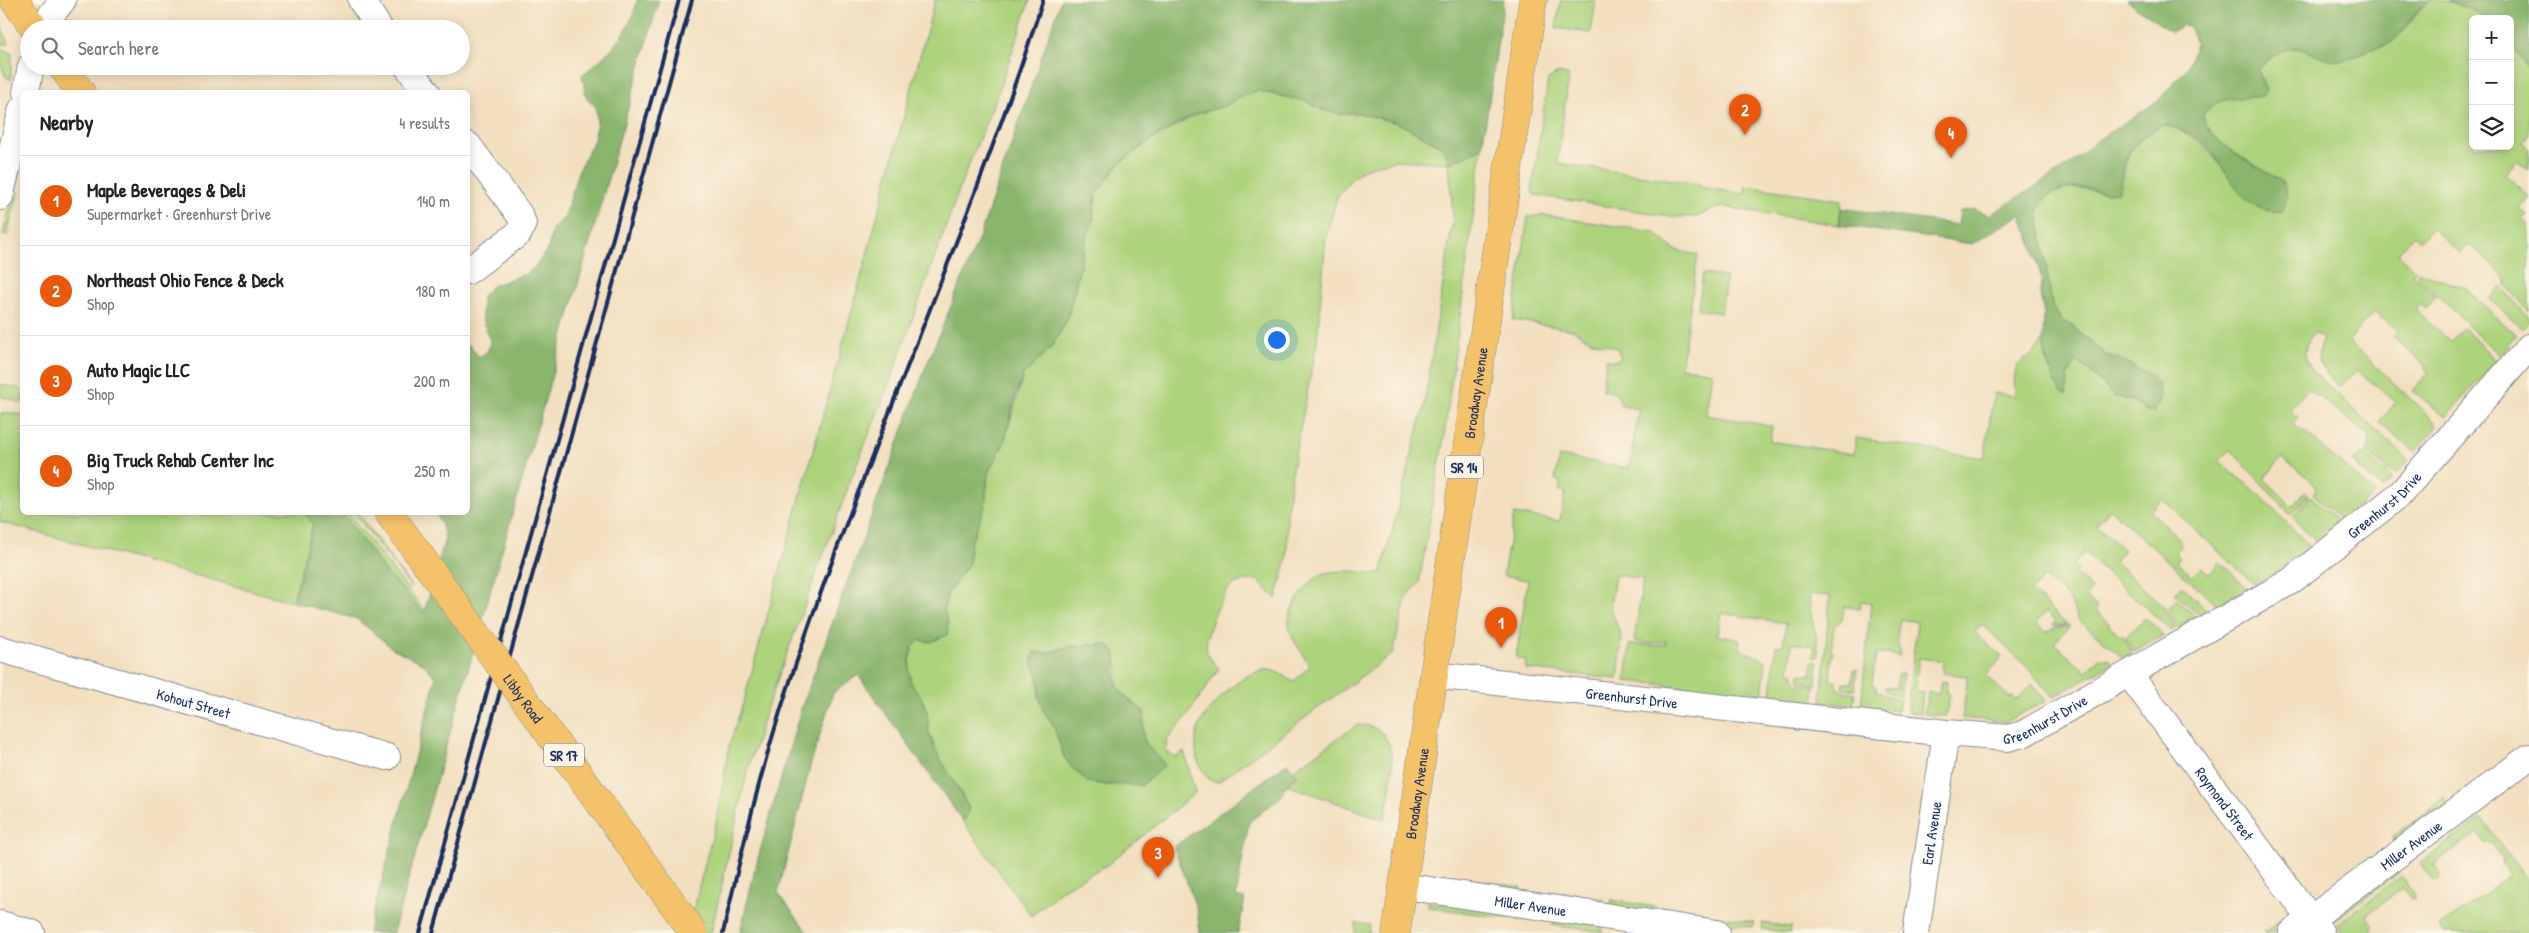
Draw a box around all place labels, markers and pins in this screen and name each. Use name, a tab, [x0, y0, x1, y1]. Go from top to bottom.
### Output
pin: 2	[1729, 94, 1761, 135]
pin: 4	[1935, 117, 1967, 158]
pin: 1	[1485, 607, 1517, 648]
pin: 3	[1142, 837, 1174, 878]

